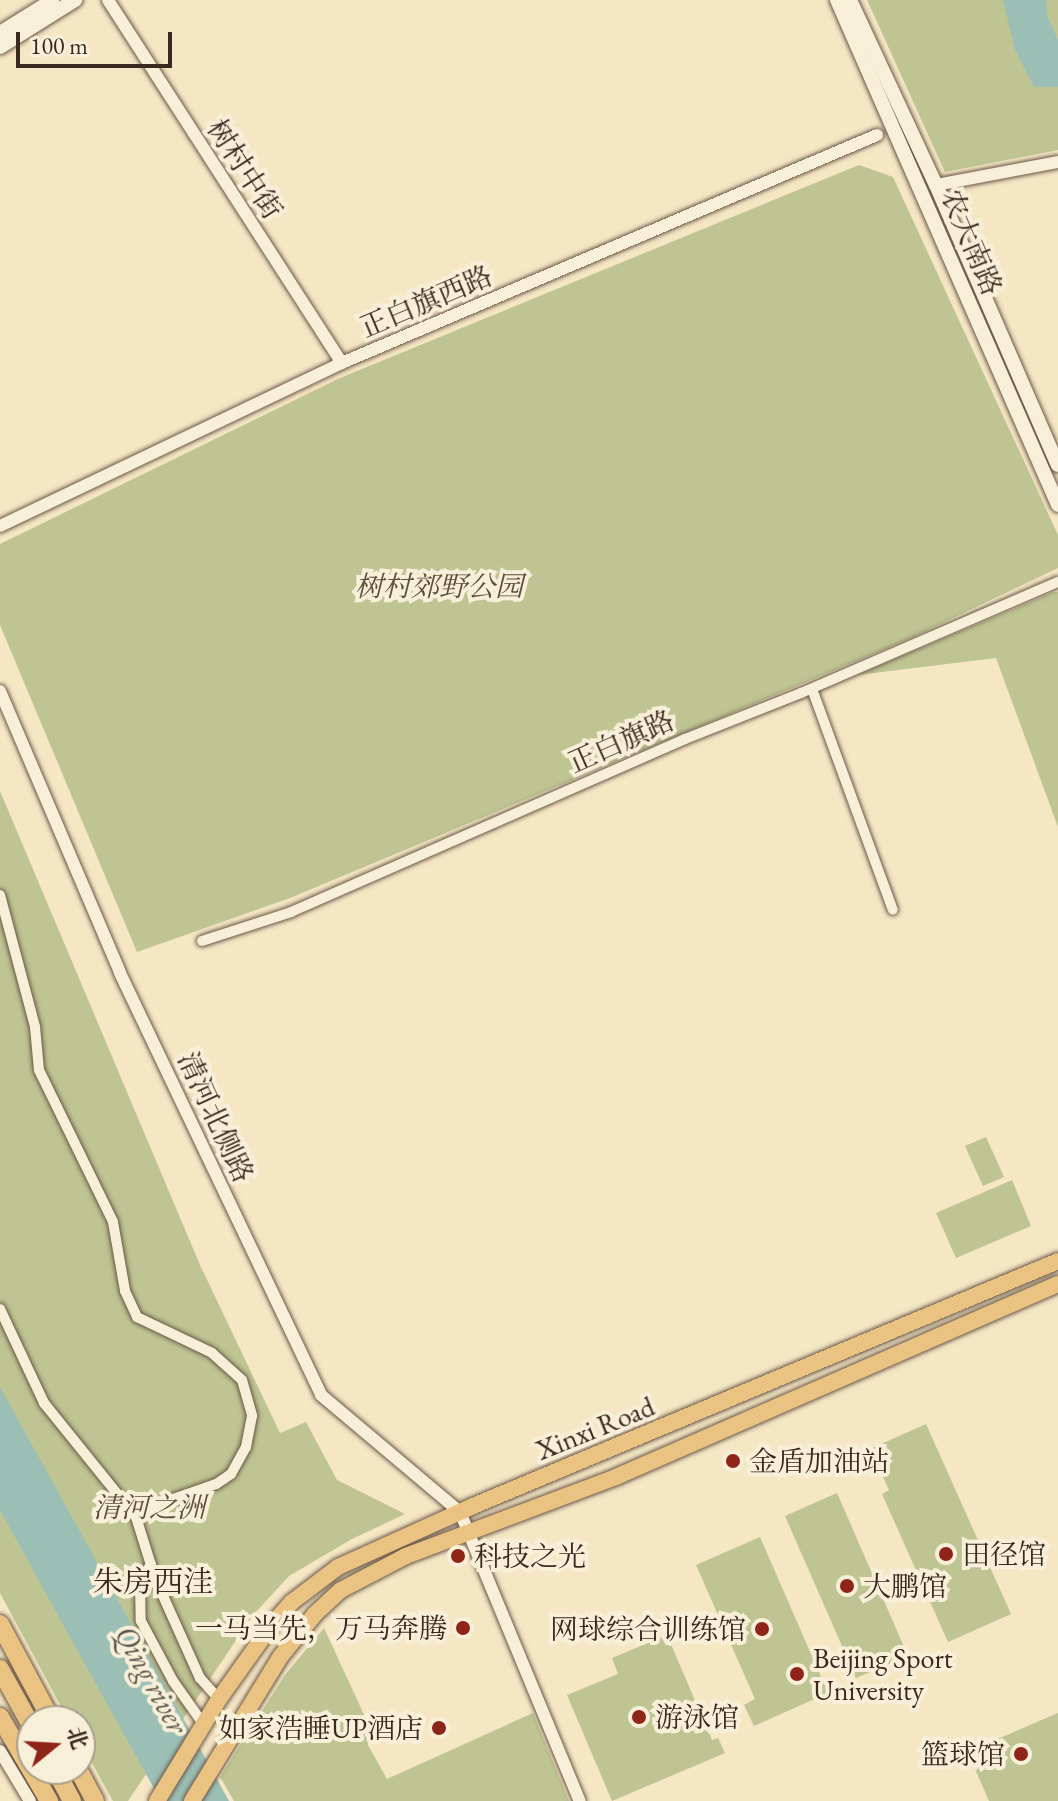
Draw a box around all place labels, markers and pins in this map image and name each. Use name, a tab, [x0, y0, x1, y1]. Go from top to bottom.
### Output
place label: 金盾加油站	[749, 1444, 889, 1478]
marker: 金盾加油站	[724, 1452, 742, 1470]
place label: 田径馆	[962, 1537, 1046, 1571]
place label: 科技之光	[474, 1539, 586, 1573]
marker: 田径馆	[937, 1545, 955, 1563]
marker: 科技之光	[449, 1547, 467, 1565]
place label: 大鹏馆	[863, 1569, 947, 1603]
marker: 大鹏馆	[838, 1577, 856, 1595]
place label: 一马当先，万马奔腾	[195, 1611, 447, 1645]
place label: 网球综合训练馆	[550, 1612, 746, 1646]
marker: 一马当先，万马奔腾	[454, 1619, 472, 1637]
marker: 网球综合训练馆	[753, 1620, 771, 1638]
place label: Beijing Sport University	[813, 1641, 953, 1707]
marker: Beijing Sport University	[788, 1665, 806, 1683]
place label: 游泳馆	[655, 1700, 739, 1734]
marker: 游泳馆	[630, 1708, 648, 1726]
place label: 如家浩睡UP酒店	[219, 1711, 423, 1745]
marker: 如家浩睡UP酒店	[430, 1719, 448, 1737]
place label: 篮球馆	[921, 1737, 1005, 1771]
marker: 篮球馆	[1012, 1745, 1030, 1763]

